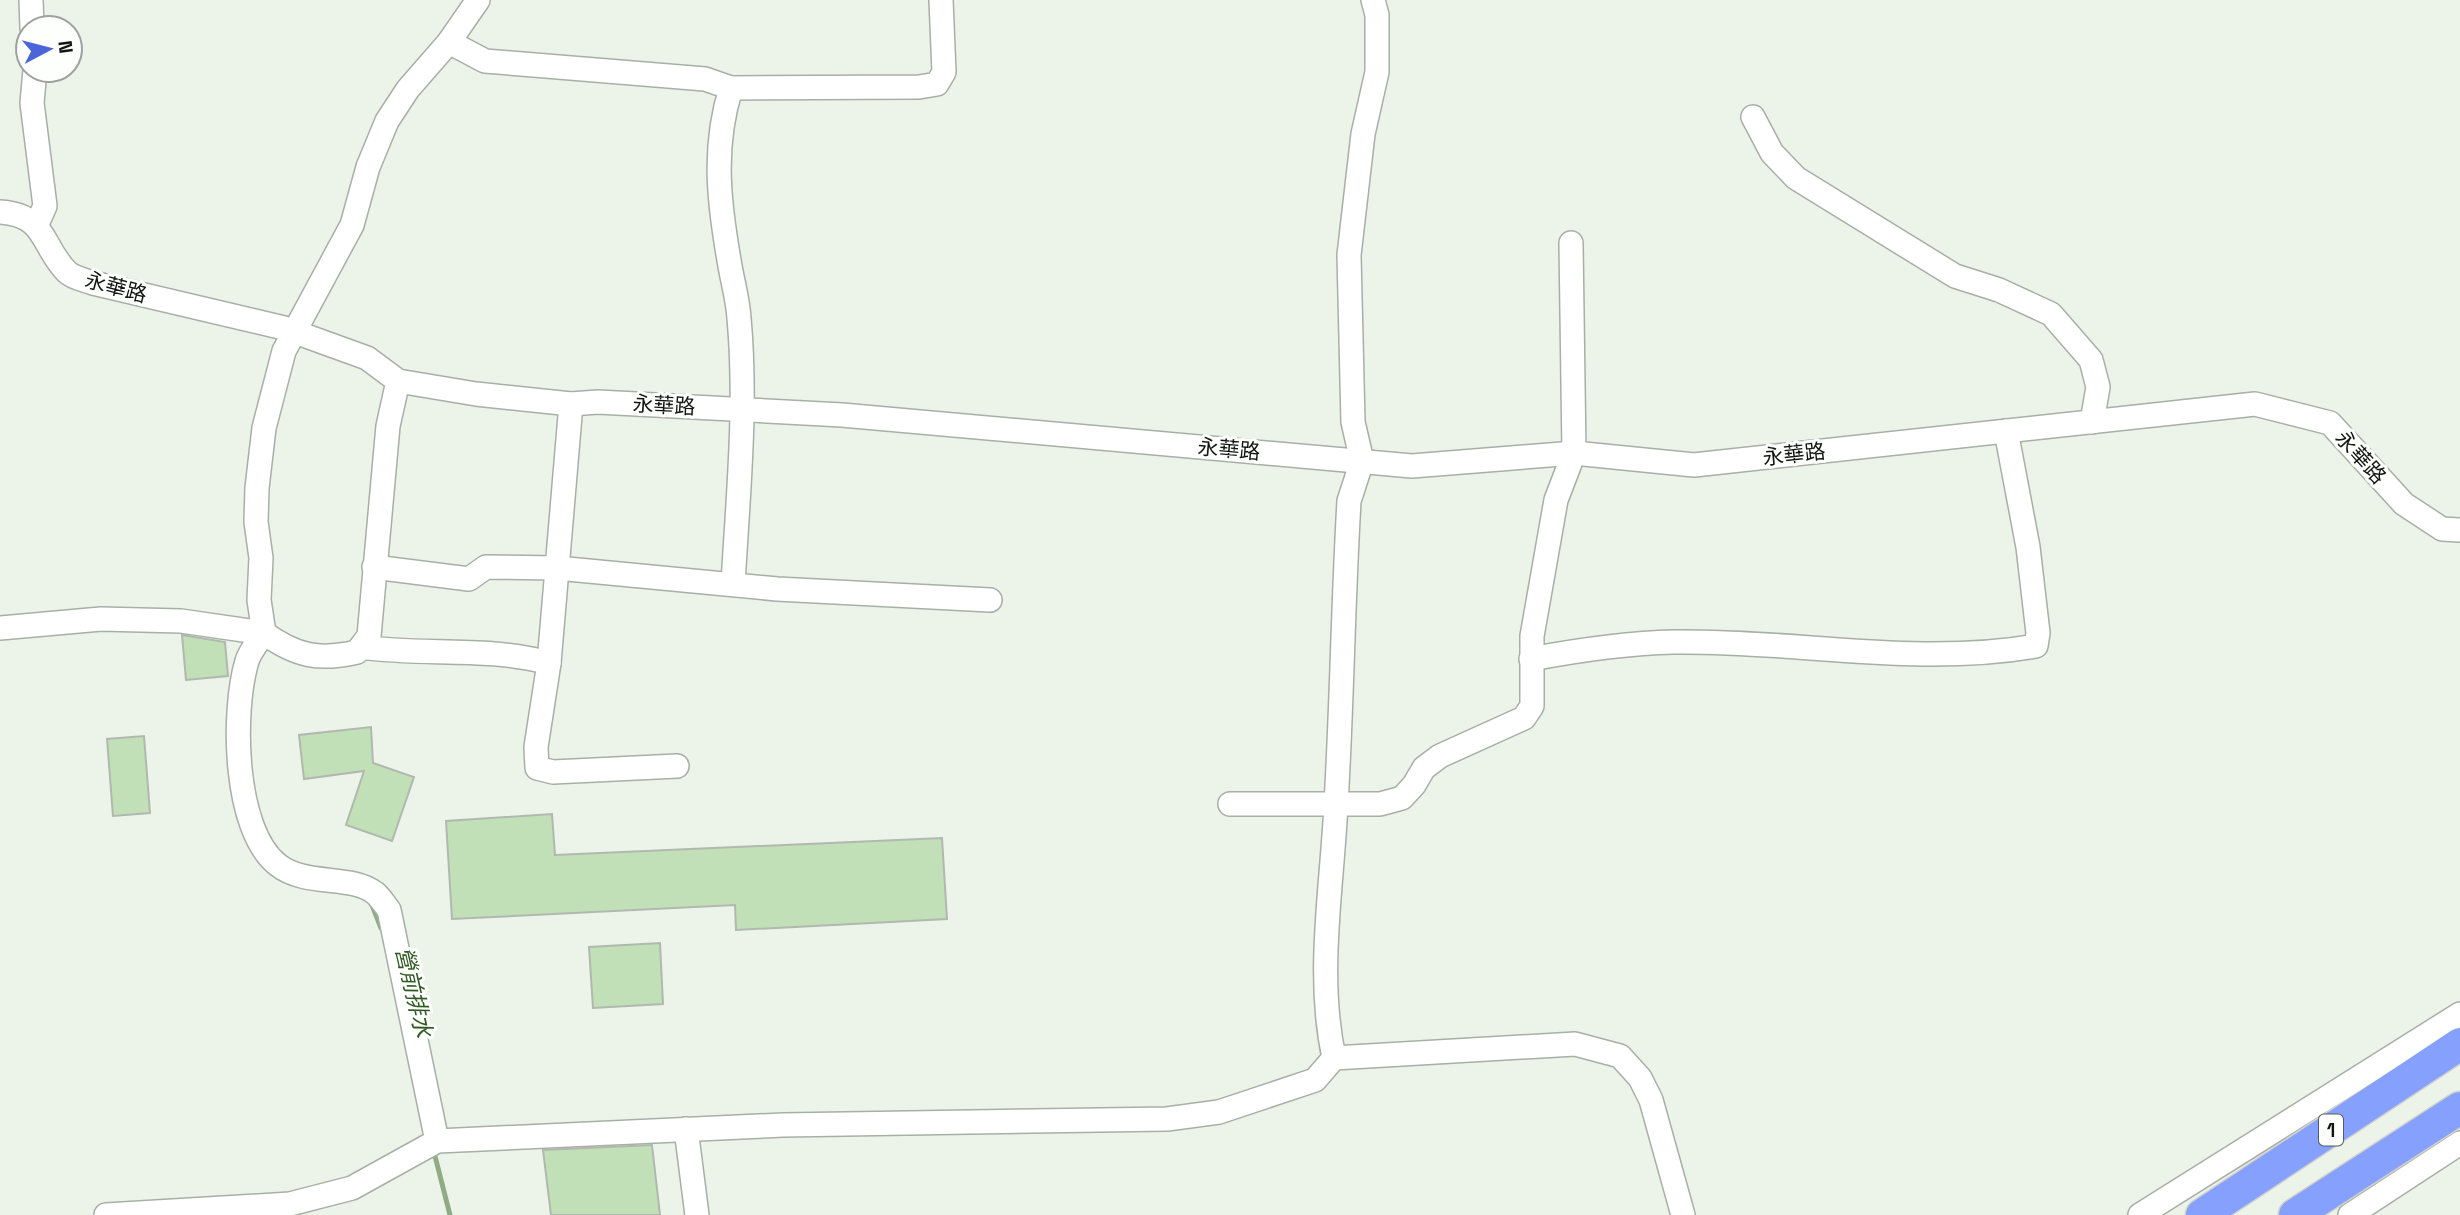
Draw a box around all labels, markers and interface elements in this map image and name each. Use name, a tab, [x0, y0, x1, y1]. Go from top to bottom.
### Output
north arrow	[14, 14, 84, 84]
text: N	[52, 39, 79, 55]
street label: 永華路	[82, 266, 150, 308]
street label: 永華路	[632, 390, 696, 420]
street label: 永華路	[2330, 425, 2392, 489]
street label: 永華路	[1196, 433, 1262, 465]
street label: 永華路	[1761, 437, 1827, 471]
water label: 營前排水	[389, 944, 439, 1041]
road number: 1	[2319, 1114, 2343, 1146]

